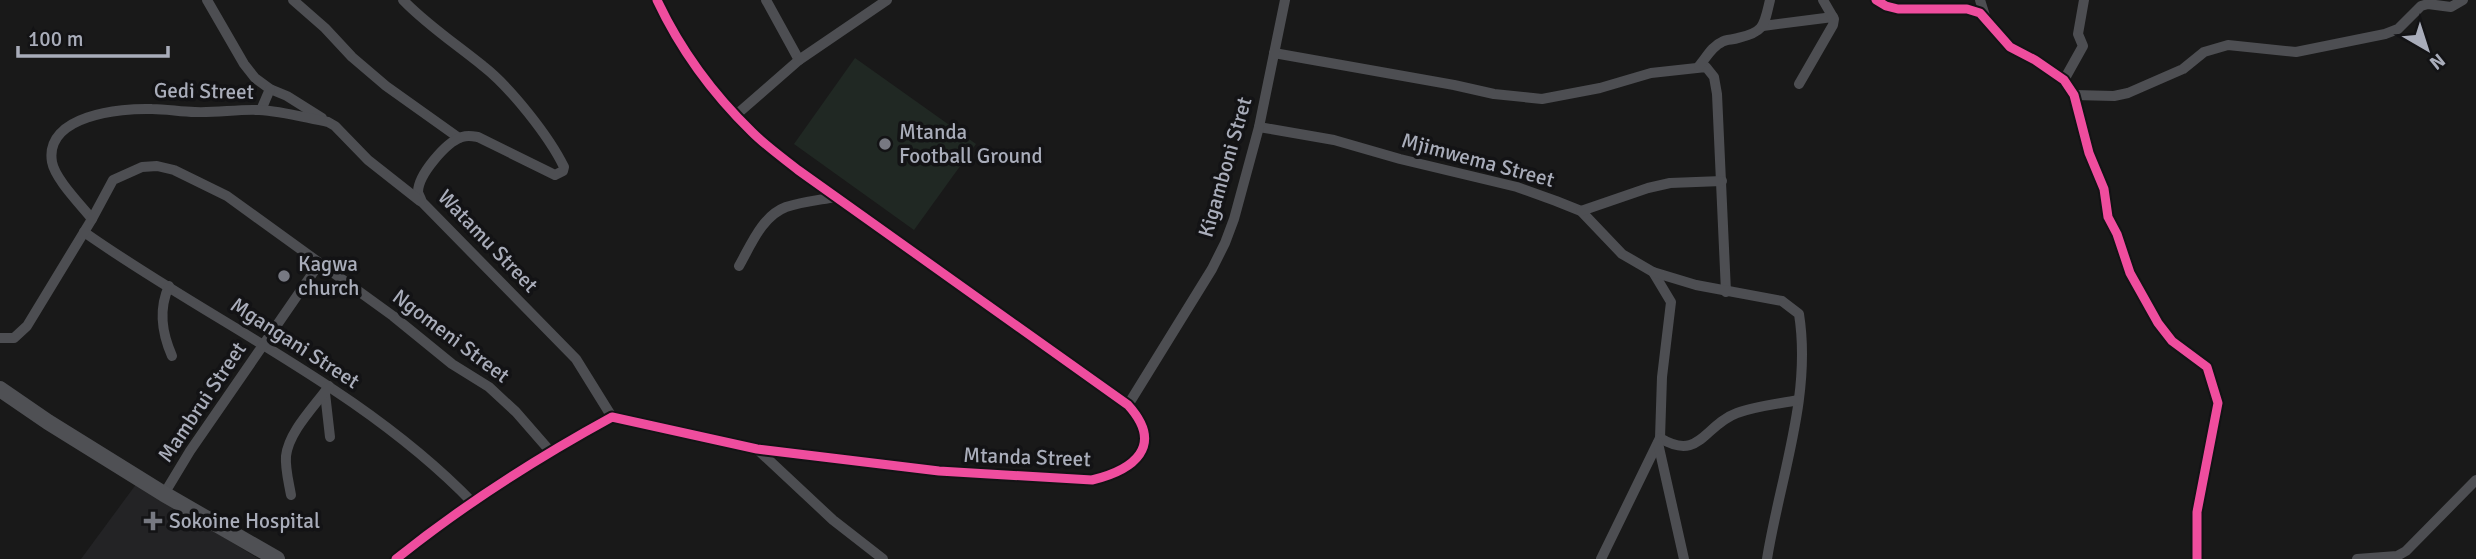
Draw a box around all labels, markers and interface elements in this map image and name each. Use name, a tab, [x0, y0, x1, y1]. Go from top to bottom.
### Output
scale bar	[18, 14, 168, 58]
north arrow	[2392, 14, 2462, 84]
text: 100 m	[28, 26, 83, 52]
text: N	[2424, 48, 2450, 75]
street label: Gedi Street	[154, 77, 254, 105]
street label: Kigamboni Stret	[1193, 94, 1257, 240]
place label: Mtanda Football Ground	[899, 119, 1043, 169]
street label: Mjimwema Street	[1399, 127, 1557, 193]
marker: Mtanda Football Ground	[877, 136, 893, 152]
street label: Watamu Street	[432, 184, 544, 298]
place label: Kagwa church	[298, 251, 360, 301]
marker: Kagwa church	[276, 268, 292, 284]
street label: Ngomeni Street	[387, 283, 515, 389]
street label: Mgangani Street	[226, 292, 364, 394]
street label: Mambrui Street	[152, 337, 252, 467]
street label: Mtanda Street	[963, 442, 1091, 472]
place label: Sokoine Hospital	[169, 508, 320, 534]
marker: Sokoine Hospital	[143, 511, 163, 531]

